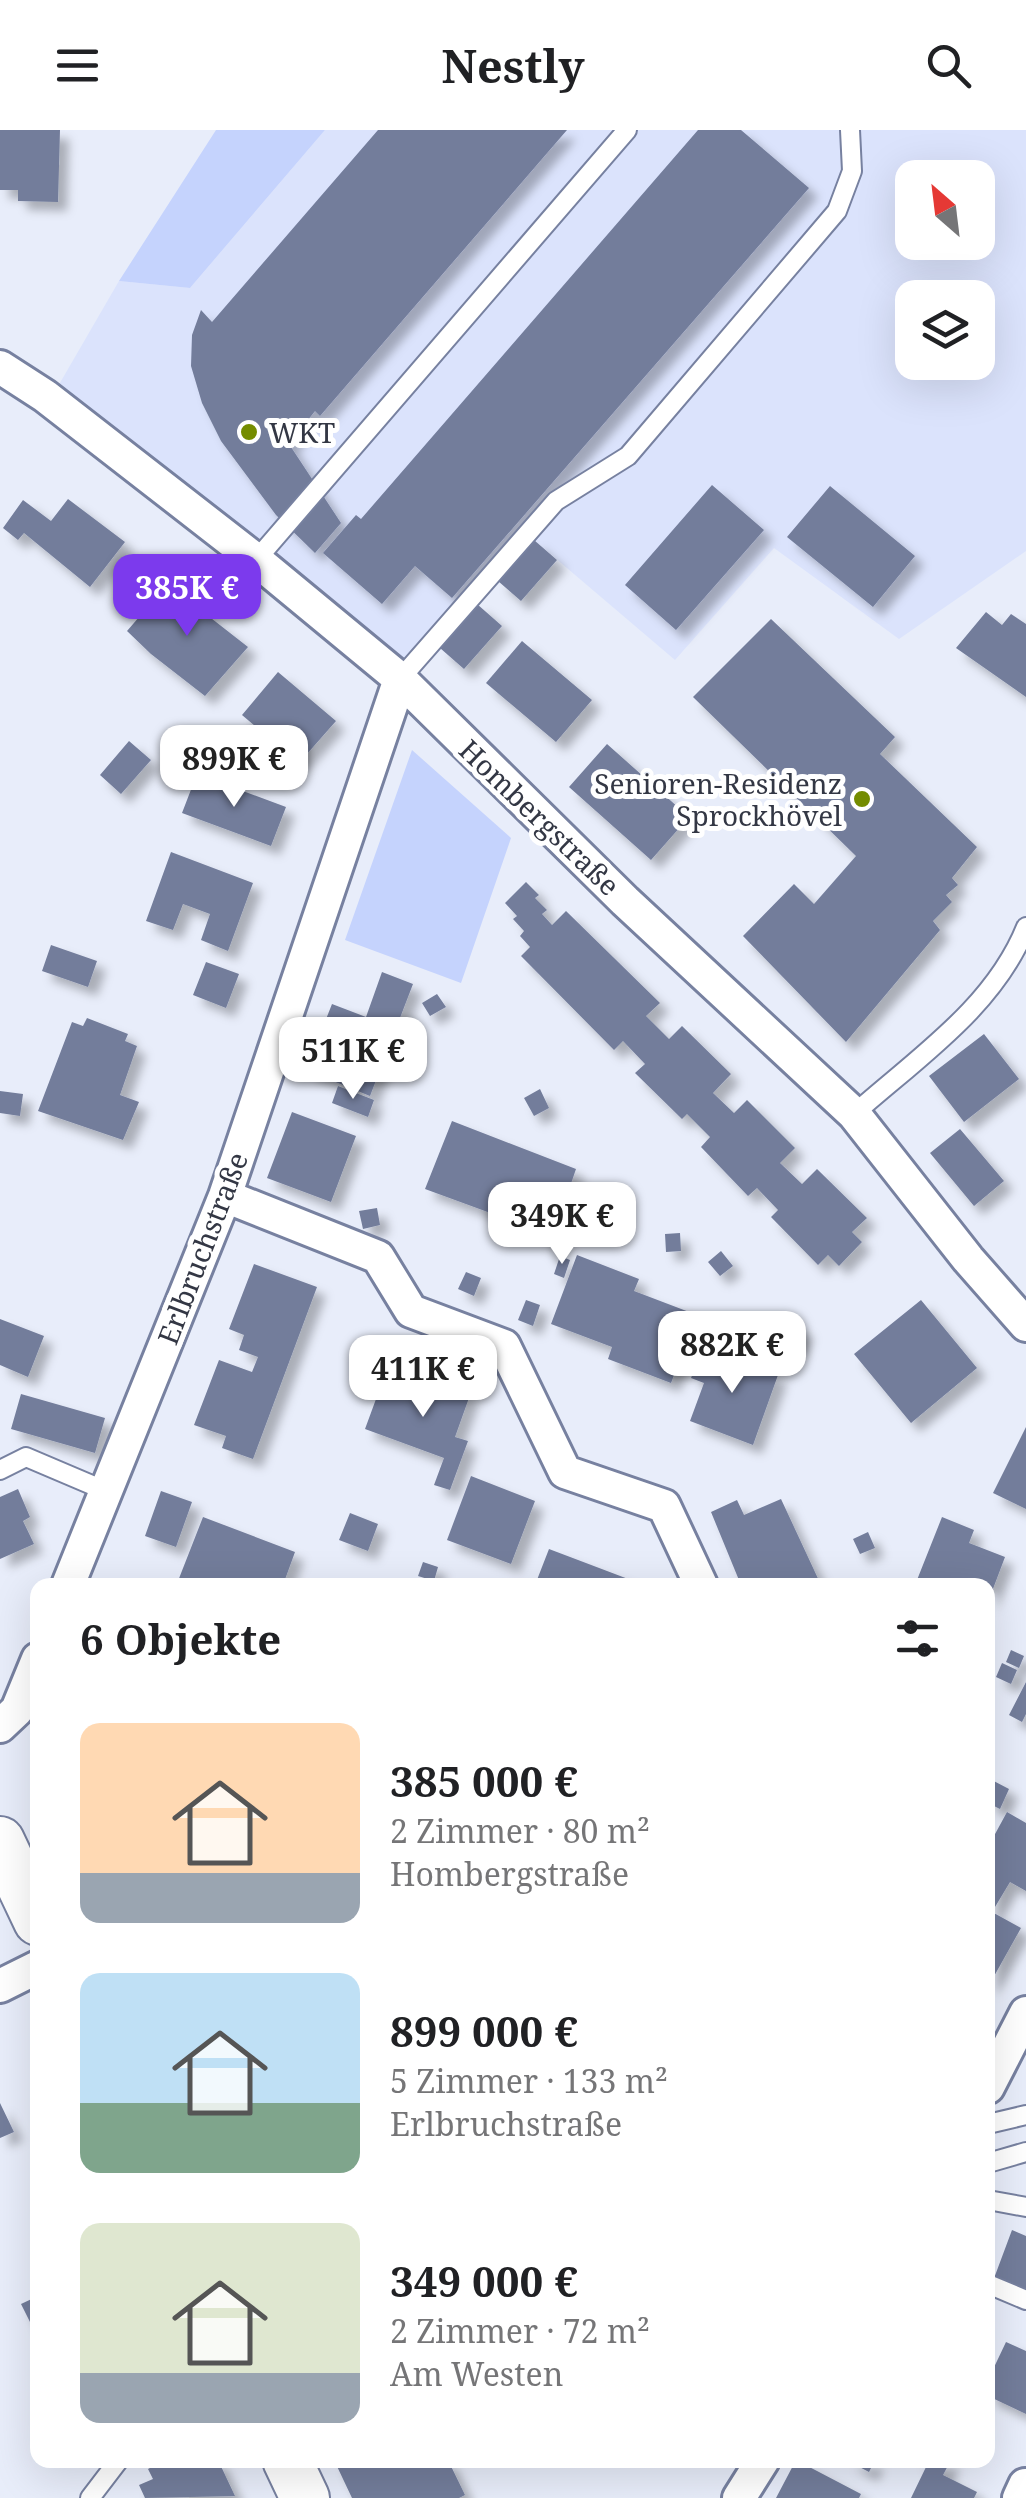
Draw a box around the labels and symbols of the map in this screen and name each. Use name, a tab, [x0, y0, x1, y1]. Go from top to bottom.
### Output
north arrow	[895, 160, 995, 260]
place label: WKT	[269, 413, 335, 451]
marker: WKT	[238, 421, 260, 443]
pin: 385K €	[106, 554, 268, 639]
pin: 899K €	[153, 725, 315, 810]
street label: Hombergstraße	[452, 731, 628, 903]
place label: Senioren-Residenz Sprockhövel	[594, 764, 842, 834]
marker: Senioren-Residenz Sprockhövel	[851, 788, 873, 810]
pin: 511K €	[272, 1017, 434, 1102]
street label: Erlbruchstraße	[148, 1146, 256, 1350]
pin: 349K €	[481, 1182, 643, 1267]
pin: 882K €	[651, 1311, 813, 1396]
pin: 411K €	[342, 1335, 504, 1420]

